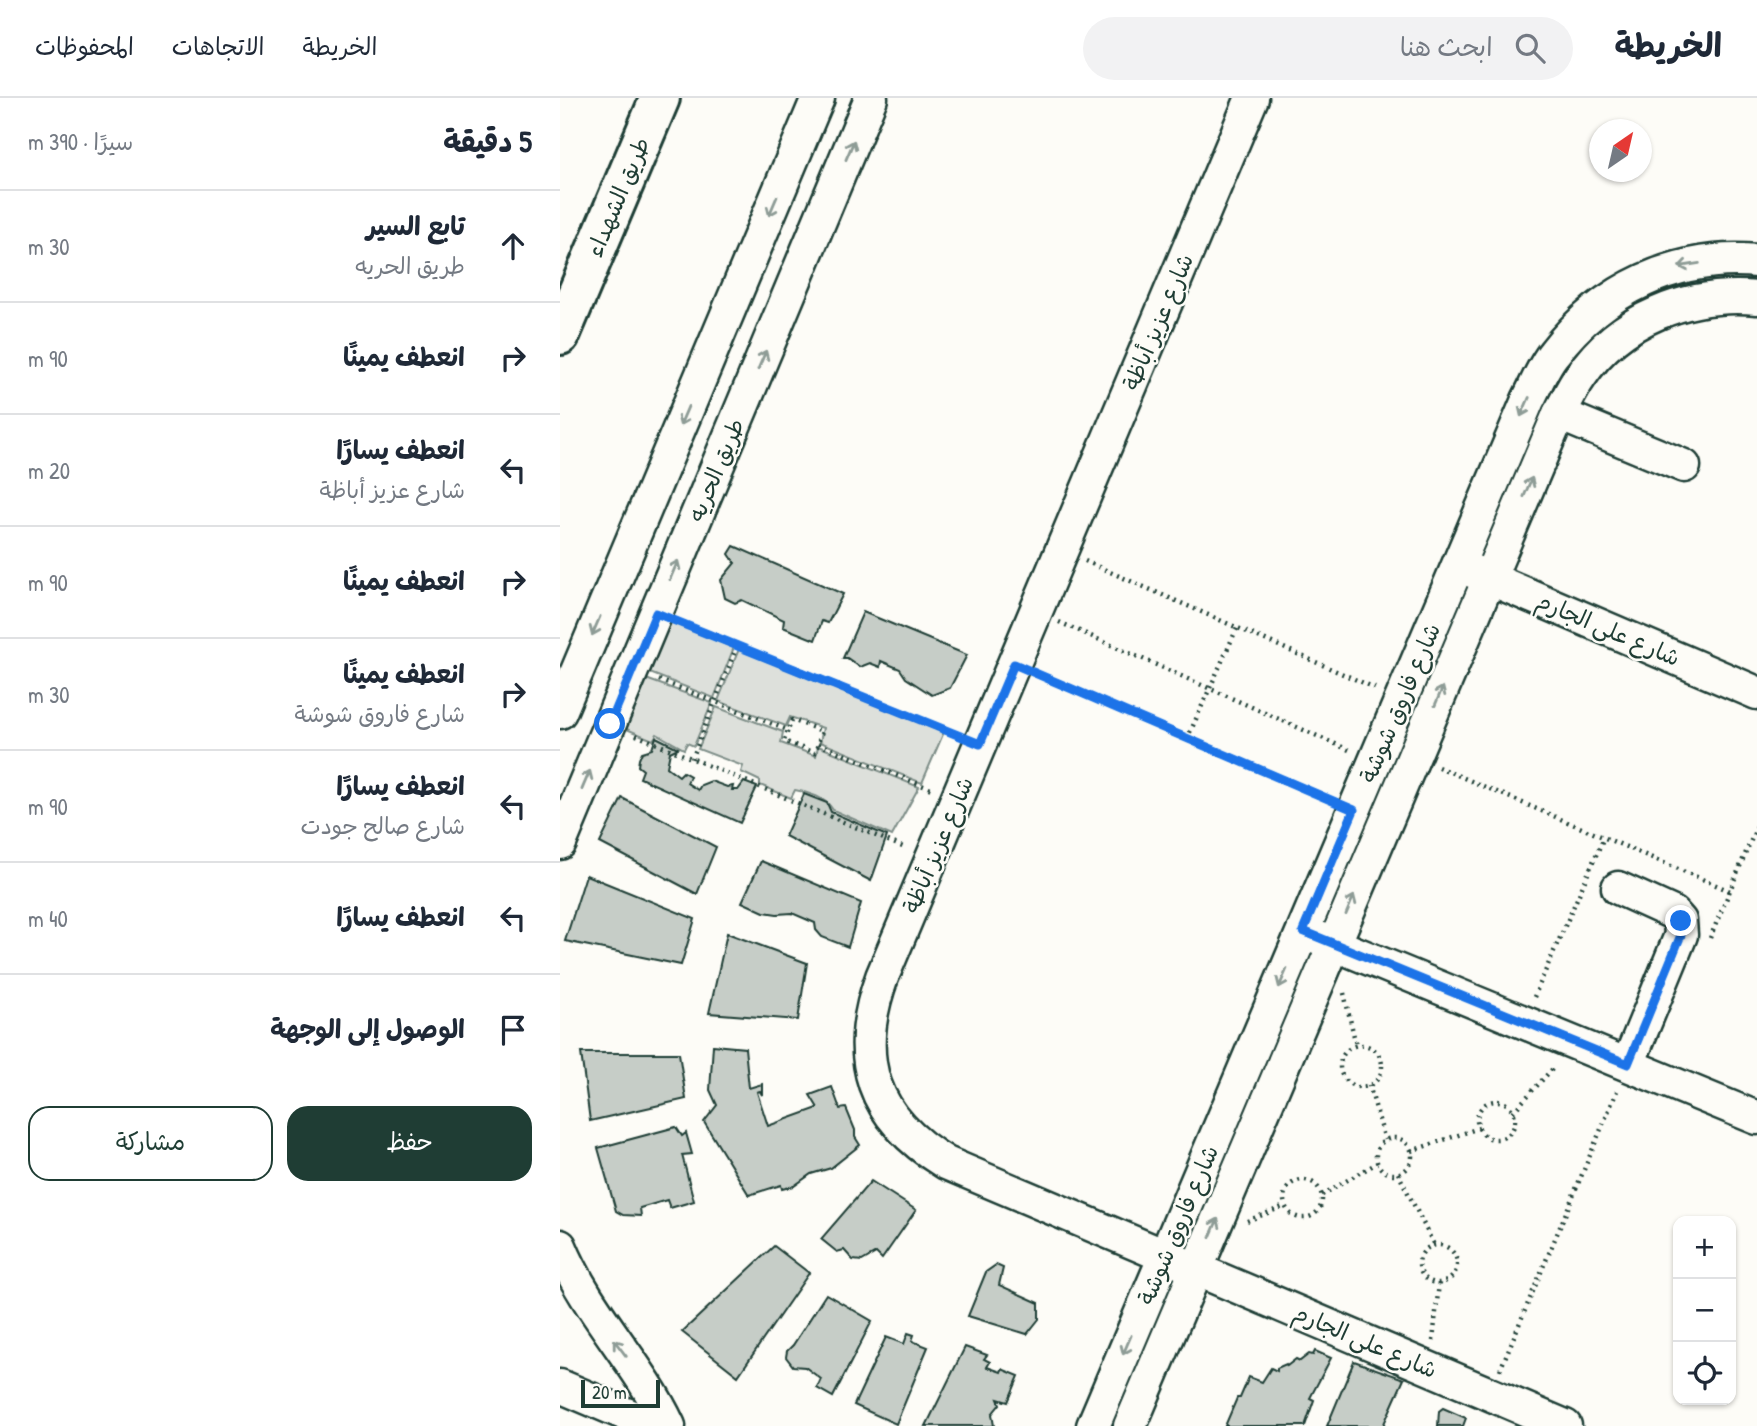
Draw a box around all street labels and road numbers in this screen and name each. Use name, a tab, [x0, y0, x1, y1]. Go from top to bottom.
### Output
street label: طريق الشهداء	[578, 132, 657, 261]
street label: شارع عزيز أباظة	[1115, 249, 1201, 395]
street label: طريق الحريه	[680, 413, 751, 526]
street label: شارع على الجارم	[1531, 584, 1685, 675]
street label: شارع فاروق شوشة	[1352, 618, 1448, 788]
street label: شارع عزيز أباظة	[895, 772, 981, 918]
street label: شارع فاروق شوشة	[1130, 1140, 1226, 1310]
street label: شارع على الجارم	[1288, 1296, 1442, 1387]

